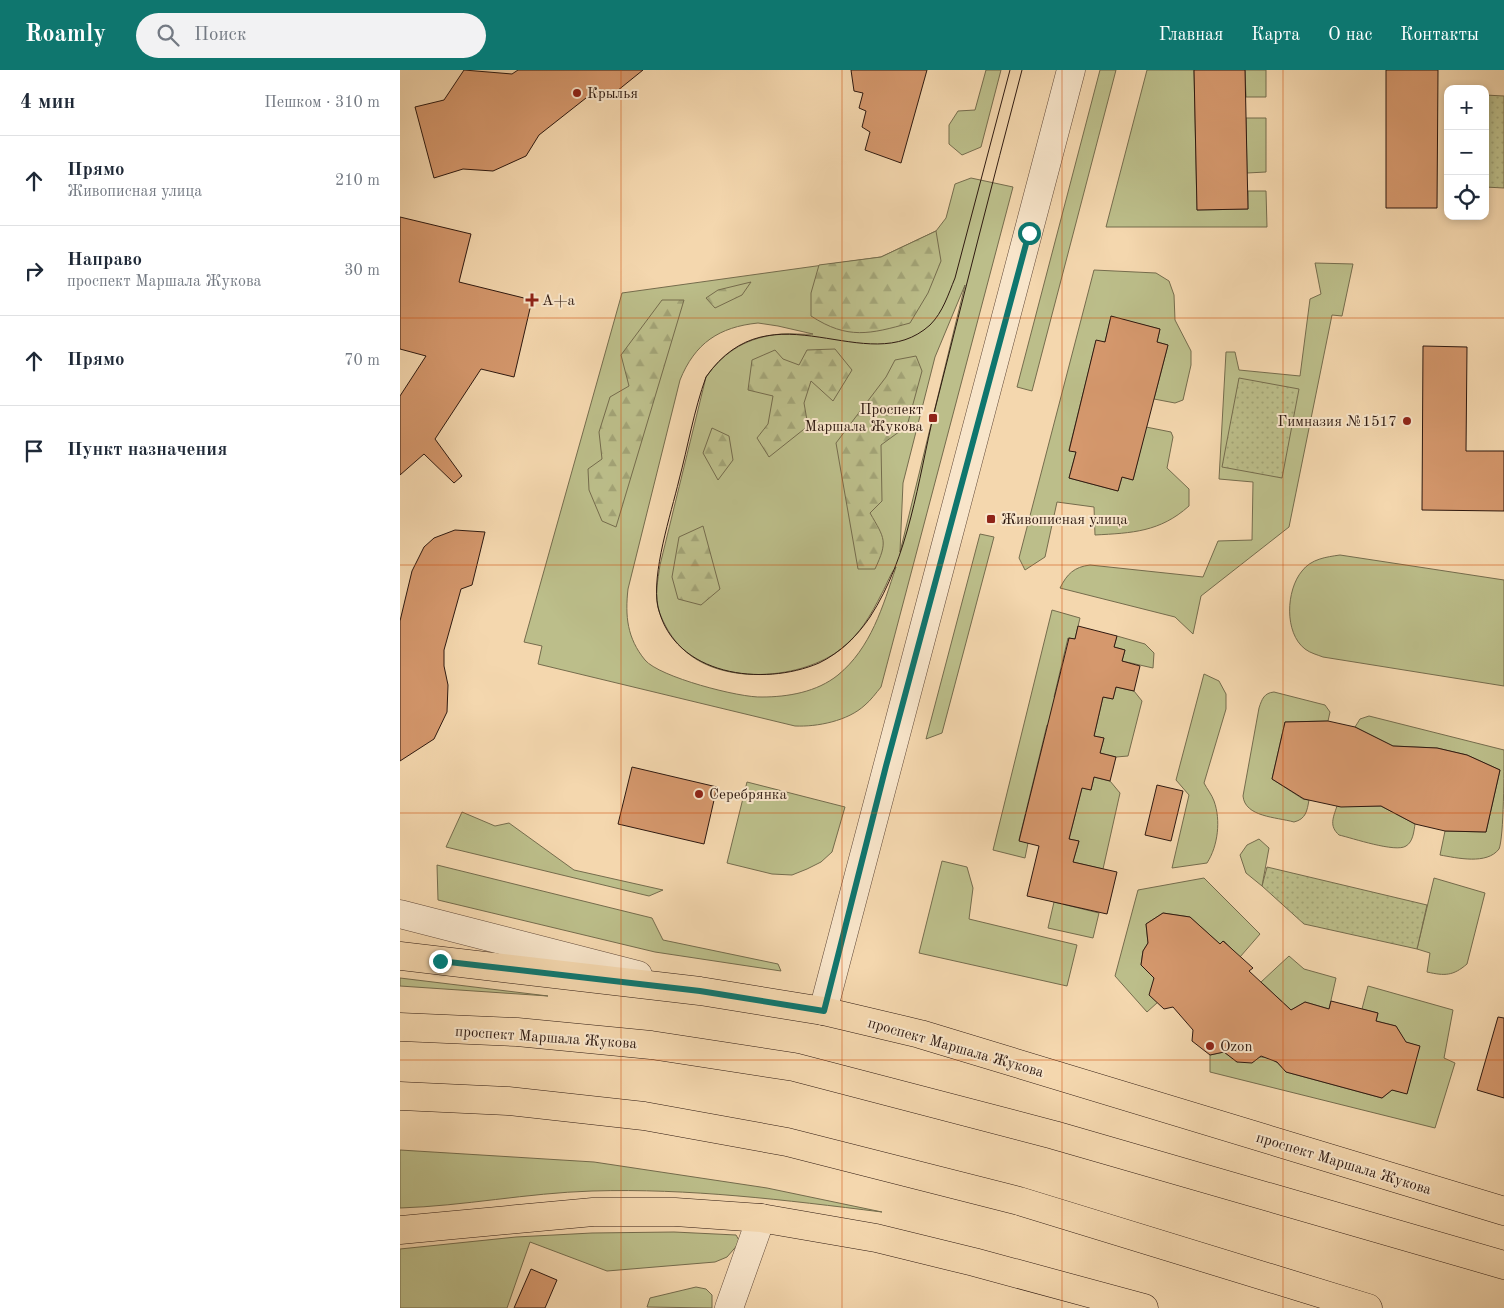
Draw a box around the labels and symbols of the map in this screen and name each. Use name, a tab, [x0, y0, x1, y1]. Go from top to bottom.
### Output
marker: Крылья	[571, 87, 583, 99]
place label: Крылья	[587, 87, 638, 102]
route start	[1018, 222, 1041, 245]
marker: А+а	[526, 294, 538, 306]
place label: А+а	[542, 294, 576, 309]
place label: Проспект Маршала Жукова	[805, 403, 924, 435]
marker: Проспект Маршала Жукова	[927, 412, 939, 424]
place label: Гимназия №1517	[1278, 415, 1397, 430]
marker: Гимназия №1517	[1401, 415, 1413, 427]
marker: Живописная улица	[985, 513, 997, 525]
place label: Живописная улица	[1001, 513, 1128, 528]
marker: Серебрянка	[693, 788, 705, 800]
place label: Серебрянка	[709, 788, 787, 803]
route end	[429, 950, 452, 973]
street label: проспект Маршала Жукова	[866, 1016, 1046, 1081]
street label: проспект Маршала Жукова	[454, 1025, 638, 1052]
marker: Ozon	[1204, 1040, 1216, 1052]
place label: Ozon	[1220, 1040, 1253, 1055]
street label: проспект Маршала Жукова	[1254, 1131, 1433, 1198]

